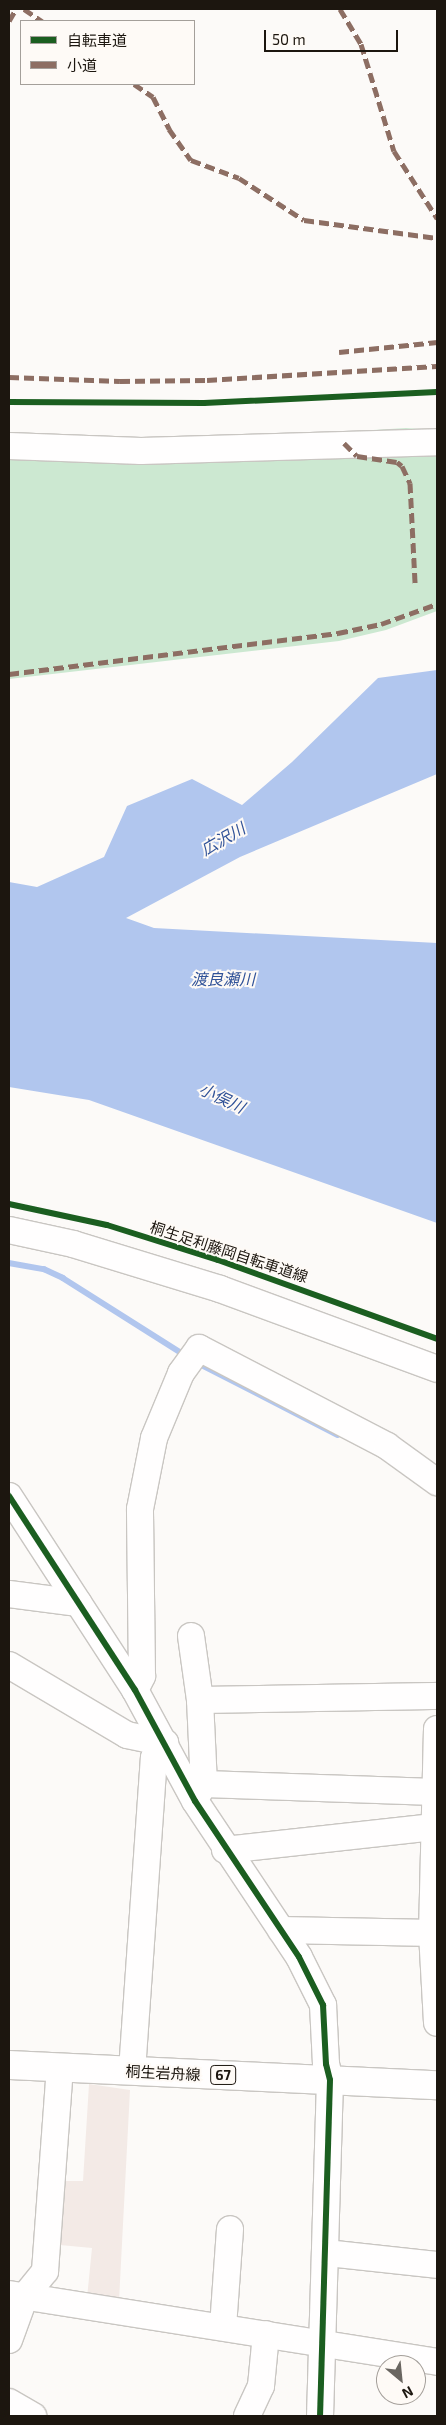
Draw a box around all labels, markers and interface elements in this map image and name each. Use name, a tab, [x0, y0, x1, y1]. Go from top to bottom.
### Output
legend	[20, 20, 195, 85]
scale bar	[266, 20, 400, 52]
text: 50 m	[272, 30, 306, 48]
text: 自転車道	[67, 31, 127, 49]
text: 小道	[67, 56, 97, 74]
water label: 広沢川	[197, 819, 249, 859]
water label: 渡良瀬川	[191, 969, 255, 989]
water label: 小俣川	[196, 1079, 248, 1117]
street label: 桐生足利藤岡自転車道線	[148, 1218, 310, 1286]
street label: 桐生岩舟線	[125, 2062, 201, 2084]
road number: 67	[209, 2064, 237, 2086]
north arrow	[376, 2355, 426, 2405]
text: N	[399, 2383, 416, 2403]

